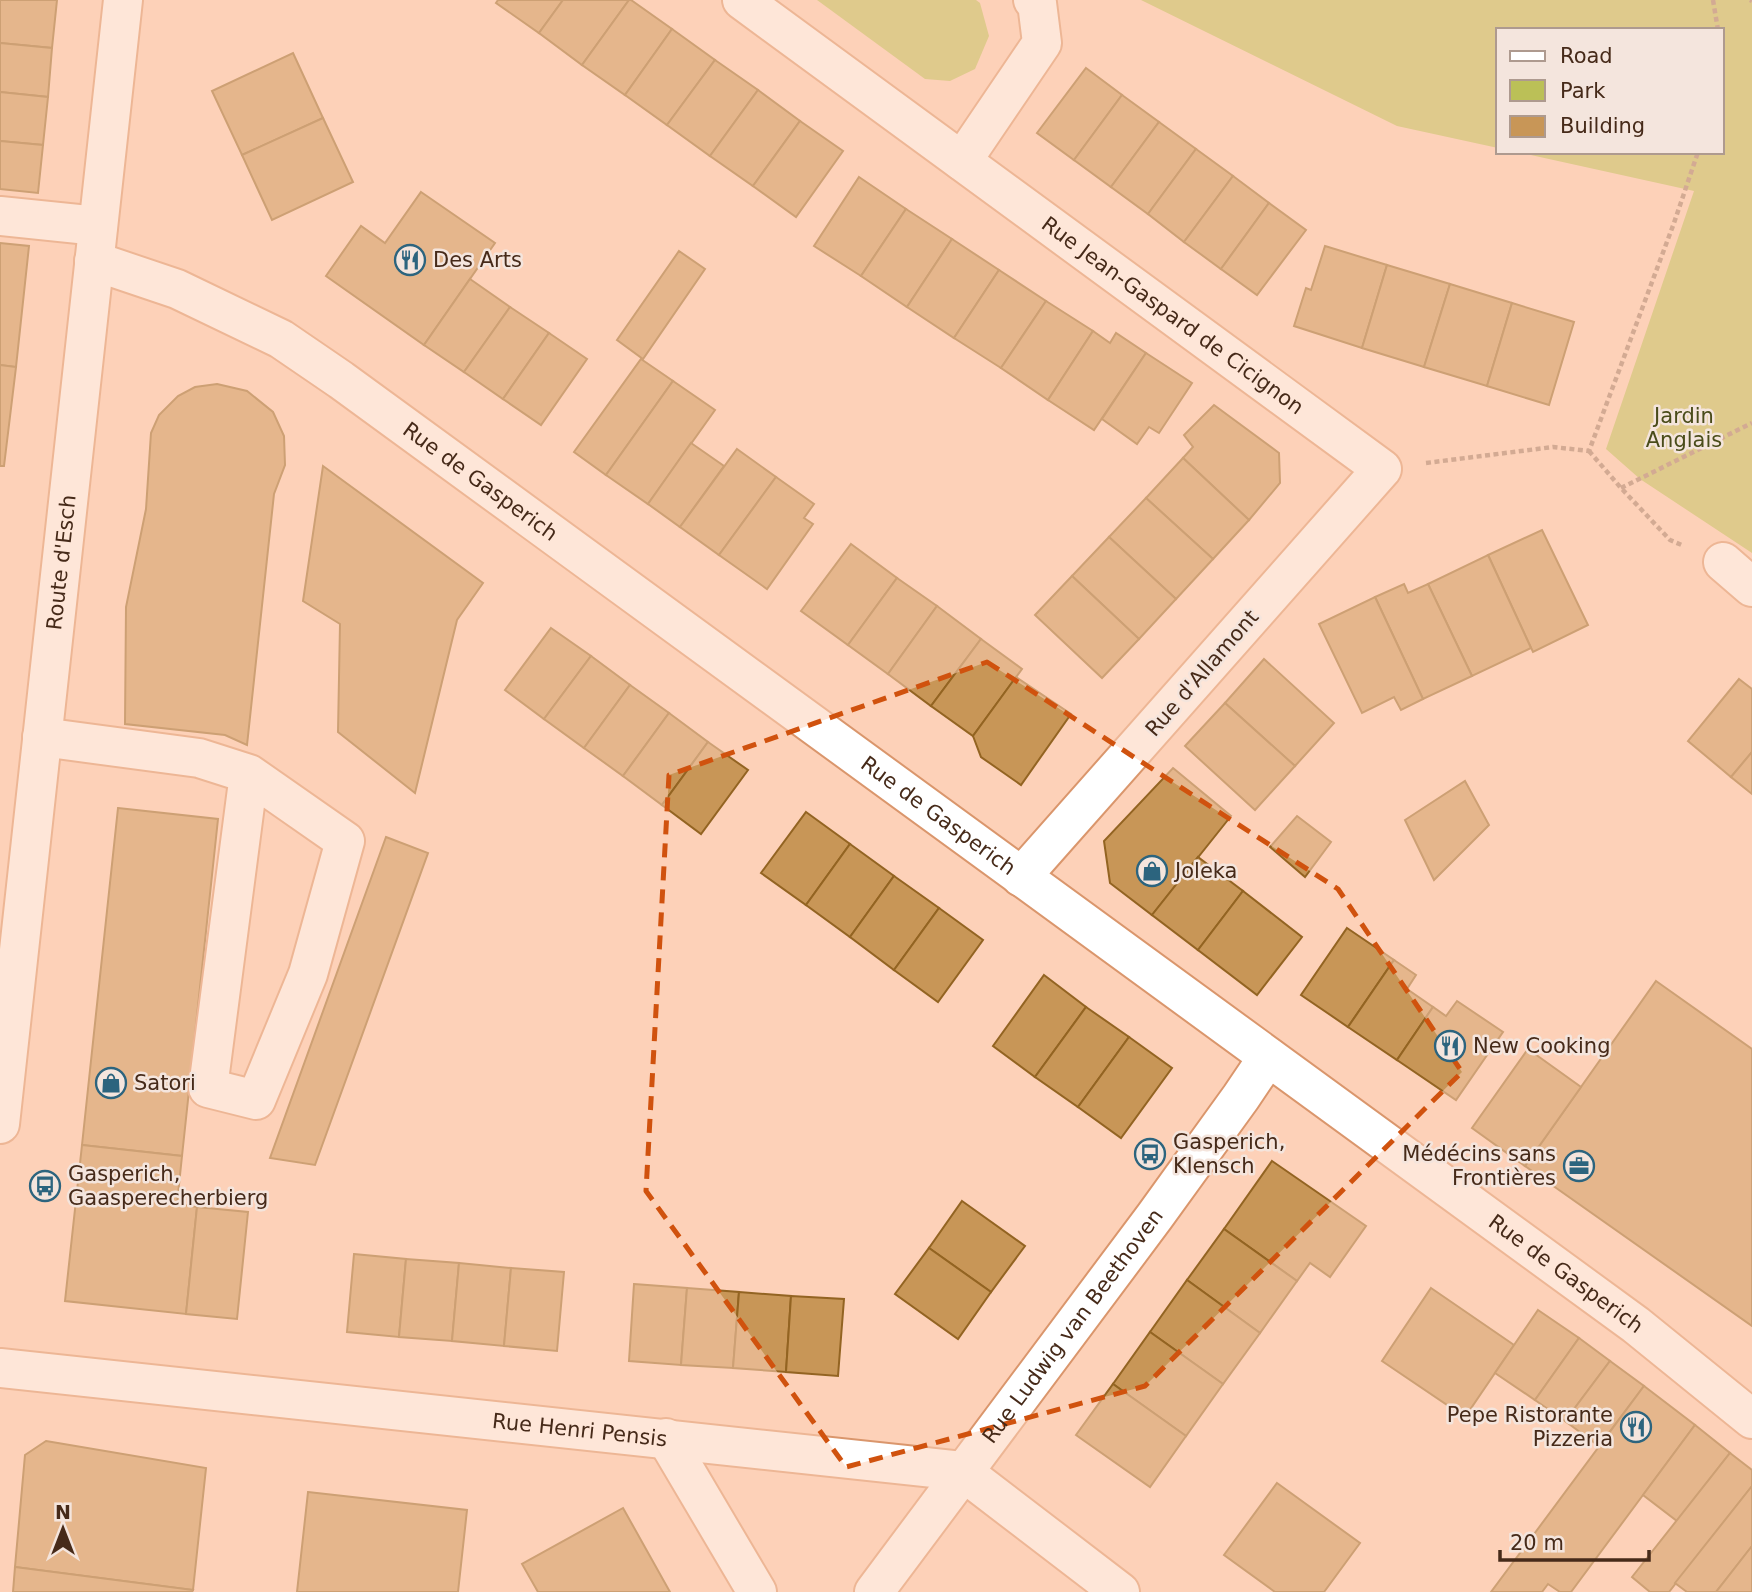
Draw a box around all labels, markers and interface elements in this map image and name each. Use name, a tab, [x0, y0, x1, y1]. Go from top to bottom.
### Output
legend	[1496, 28, 1724, 154]
text: Road	[1560, 44, 1613, 68]
text: Park	[1560, 79, 1606, 103]
text: Building	[1560, 114, 1645, 138]
street label: Rue Jean-Gaspard de Cicignon	[1037, 212, 1308, 419]
restaurant icon: Des Arts	[393, 243, 427, 277]
place label: Des Arts	[433, 248, 522, 272]
park label: Jardin Anglais	[1646, 404, 1722, 452]
street label: Rue de Gasperich	[398, 417, 562, 546]
street label: Route d'Esch	[42, 494, 81, 631]
street label: Rue d'Allamont	[1141, 605, 1263, 741]
street label: Rue de Gasperich	[856, 752, 1020, 880]
shop icon: Joleka	[1135, 854, 1169, 888]
place label: Joleka	[1173, 859, 1237, 883]
restaurant icon: New Cooking	[1433, 1029, 1467, 1063]
place label: New Cooking	[1473, 1034, 1610, 1058]
shop icon: Satori	[94, 1066, 128, 1100]
place label: Satori	[134, 1071, 196, 1095]
place label: Gasperich, Klensch	[1173, 1130, 1285, 1178]
bus stop icon: Gasperich, Klensch	[1133, 1137, 1167, 1171]
place label: Médécins sans Frontières	[1402, 1142, 1556, 1190]
office icon: Médécins sans Frontières	[1562, 1149, 1596, 1183]
place label: Gasperich, Gaasperecherbierg	[68, 1162, 268, 1210]
bus stop icon: Gasperich, Gaasperecherbierg	[28, 1169, 62, 1203]
street label: Rue Ludwig van Beethoven	[977, 1204, 1168, 1448]
street label: Rue de Gasperich	[1484, 1210, 1648, 1338]
place label: Pepe Ristorante Pizzeria	[1447, 1403, 1613, 1451]
street label: Rue Henri Pensis	[491, 1409, 668, 1451]
restaurant icon: Pepe Ristorante Pizzeria	[1619, 1410, 1653, 1444]
north arrow	[28, 1494, 98, 1564]
text: N	[55, 1501, 71, 1523]
scale bar	[1500, 1518, 1649, 1562]
text: 20 m	[1510, 1531, 1564, 1555]

